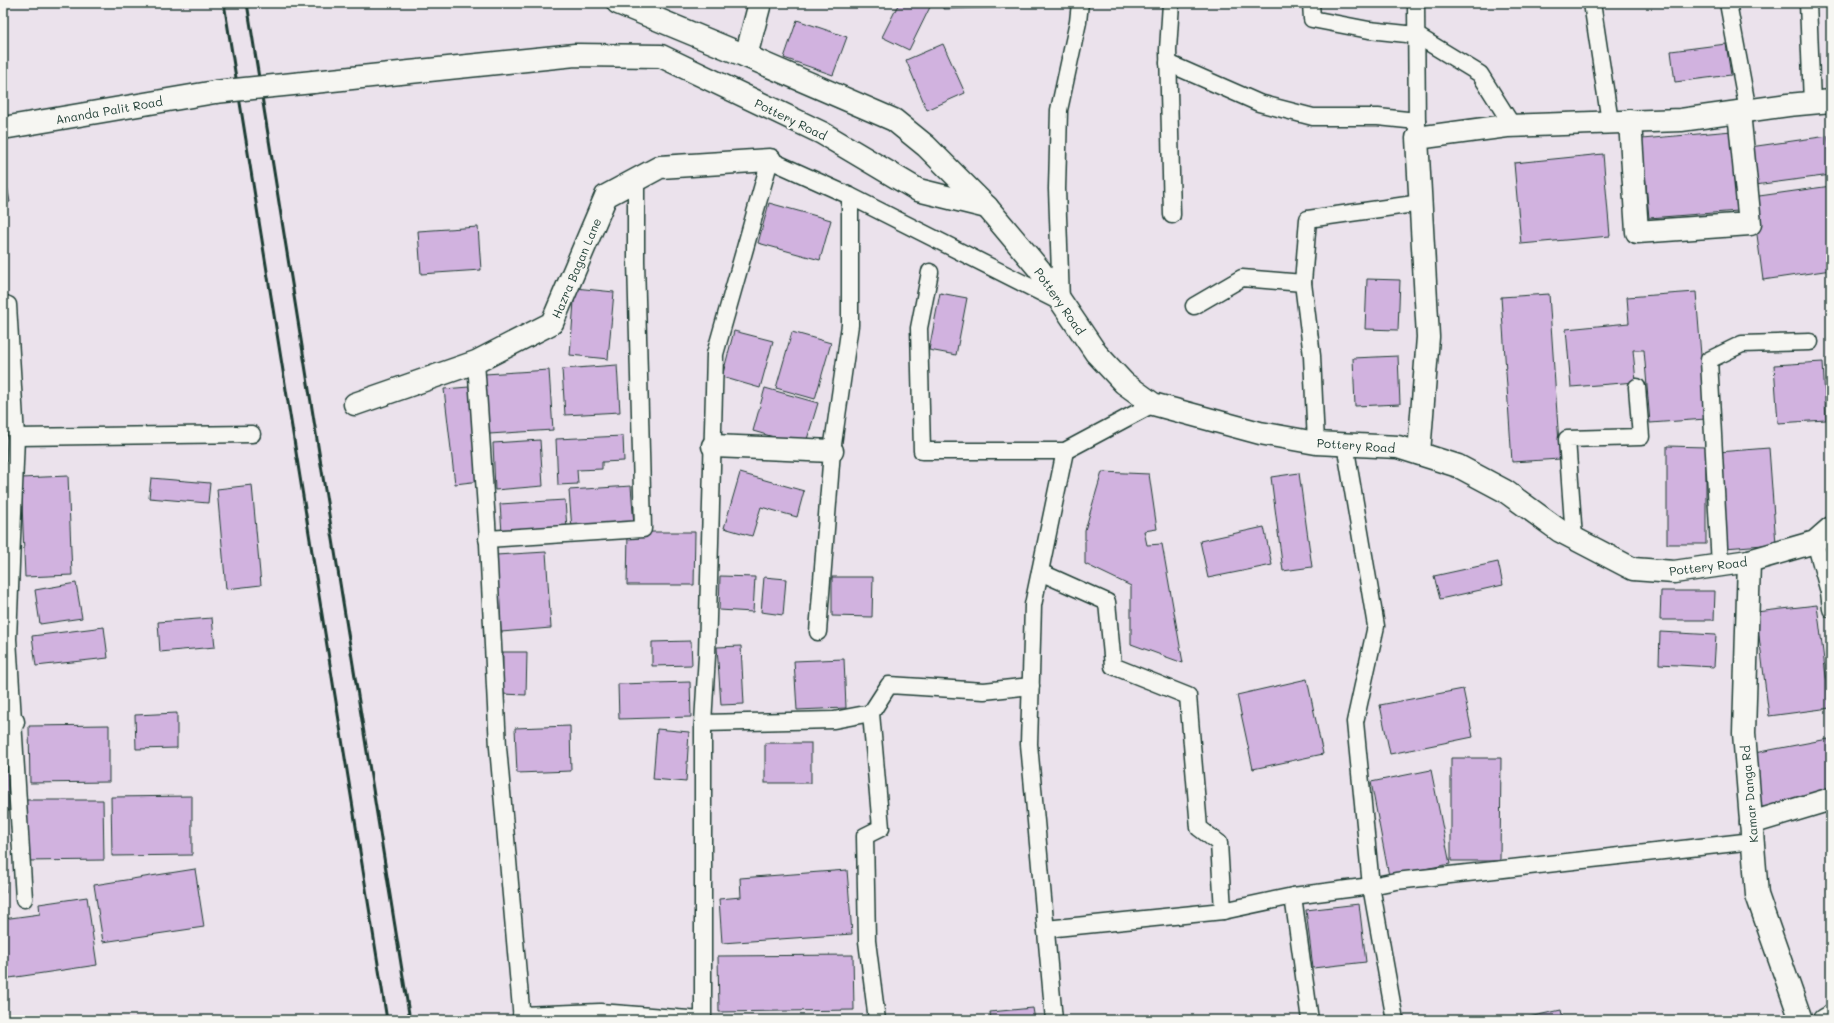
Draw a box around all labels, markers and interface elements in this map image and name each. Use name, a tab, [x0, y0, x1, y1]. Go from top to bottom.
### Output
street label: Ananda Palit Road	[54, 93, 164, 127]
street label: Pottery Road	[752, 95, 830, 144]
street label: Hazra Bagan Lane	[548, 215, 604, 321]
street label: Pottery Road	[1031, 264, 1089, 338]
street label: Pottery Road	[1316, 434, 1396, 456]
street label: Pottery Road	[1668, 553, 1748, 579]
street label: Kamar Danga Rd	[1737, 744, 1761, 843]

